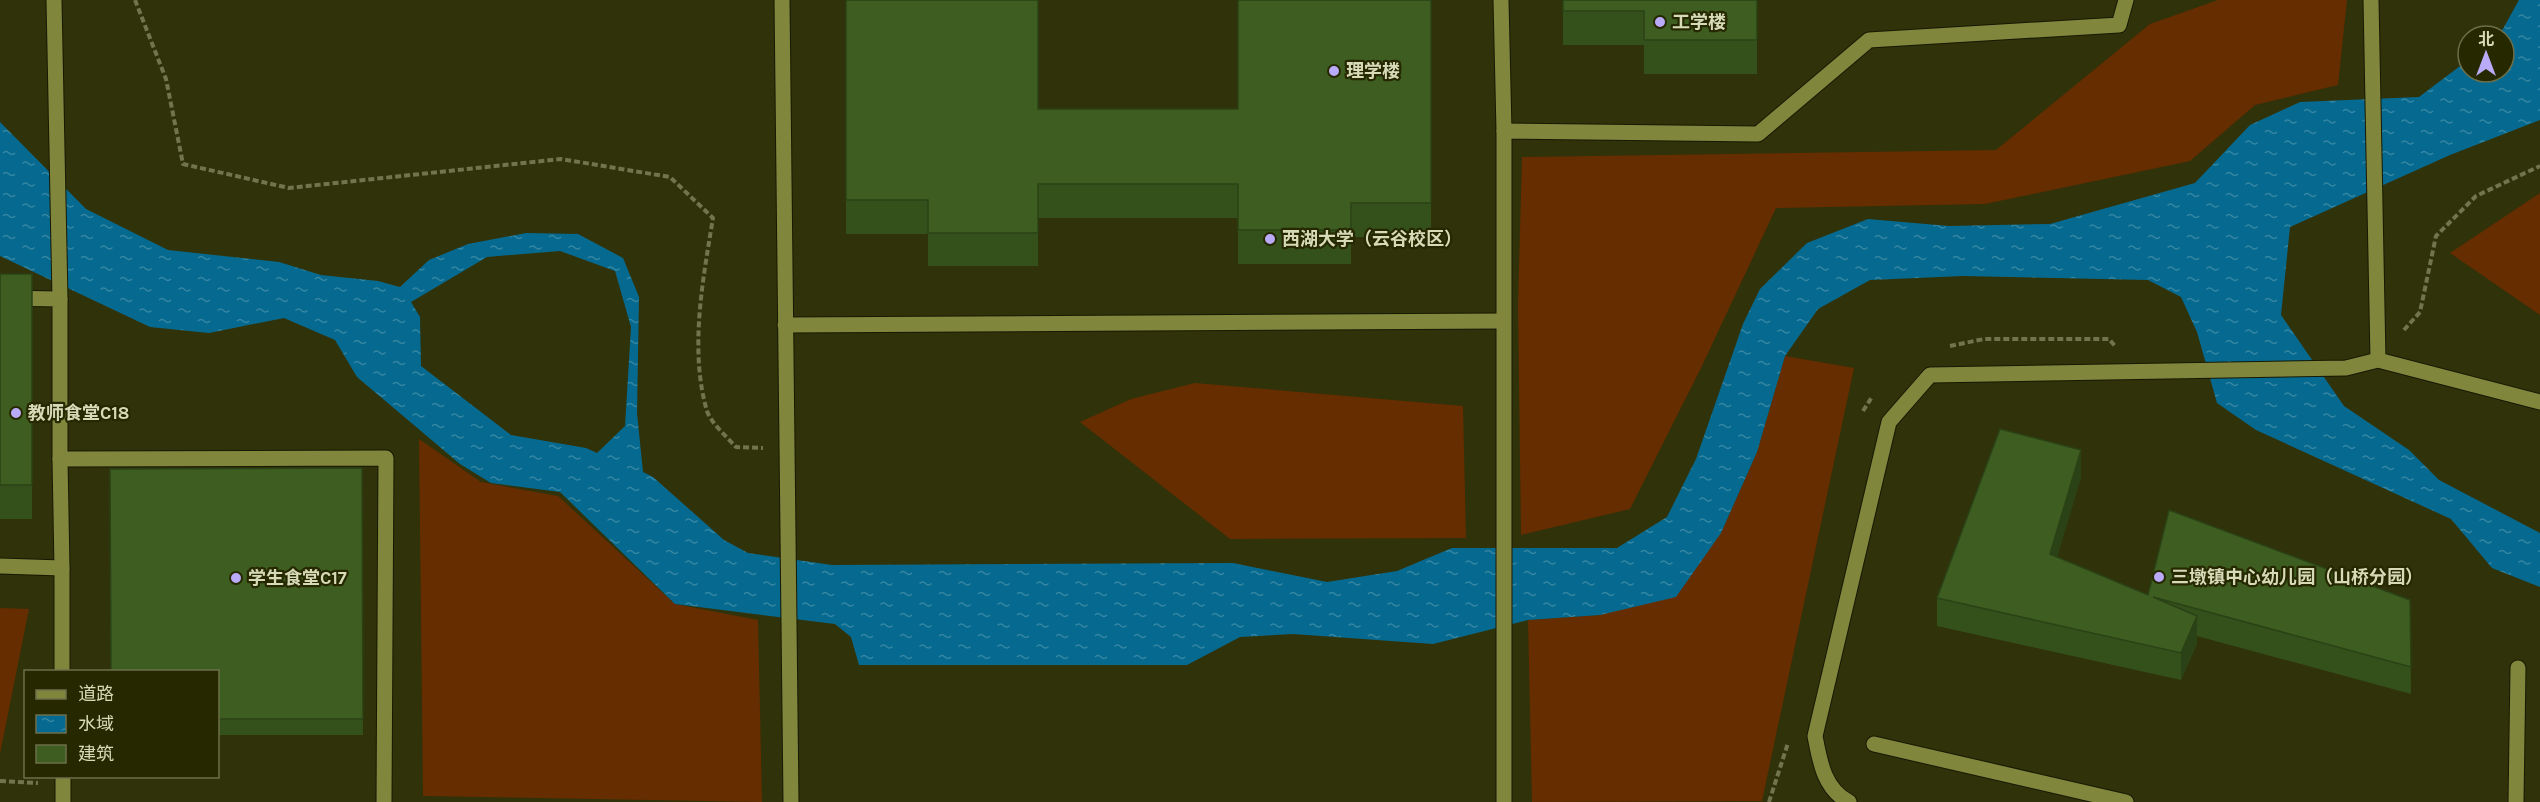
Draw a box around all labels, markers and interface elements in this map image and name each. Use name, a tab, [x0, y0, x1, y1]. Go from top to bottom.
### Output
place label: 工学楼	[1672, 11, 1726, 33]
marker: 工学楼	[1653, 15, 1667, 29]
north arrow	[2456, 24, 2516, 84]
text: 北	[2478, 30, 2494, 49]
place label: 理学楼	[1346, 60, 1400, 82]
marker: 理学楼	[1327, 64, 1341, 78]
place label: 西湖大学（云谷校区）	[1282, 228, 1462, 250]
marker: 西湖大学（云谷校区）	[1263, 232, 1277, 246]
place label: 教师食堂C18	[28, 402, 129, 424]
marker: 教师食堂C18	[9, 406, 23, 420]
place label: 三墩镇中心幼儿园（山桥分园）	[2171, 566, 2423, 588]
place label: 学生食堂C17	[248, 567, 347, 589]
marker: 三墩镇中心幼儿园（山桥分园）	[2152, 570, 2166, 584]
marker: 学生食堂C17	[229, 571, 243, 585]
legend	[24, 670, 219, 778]
text: 道路	[78, 683, 114, 705]
text: 水域	[78, 713, 114, 735]
text: 建筑	[78, 743, 114, 765]

